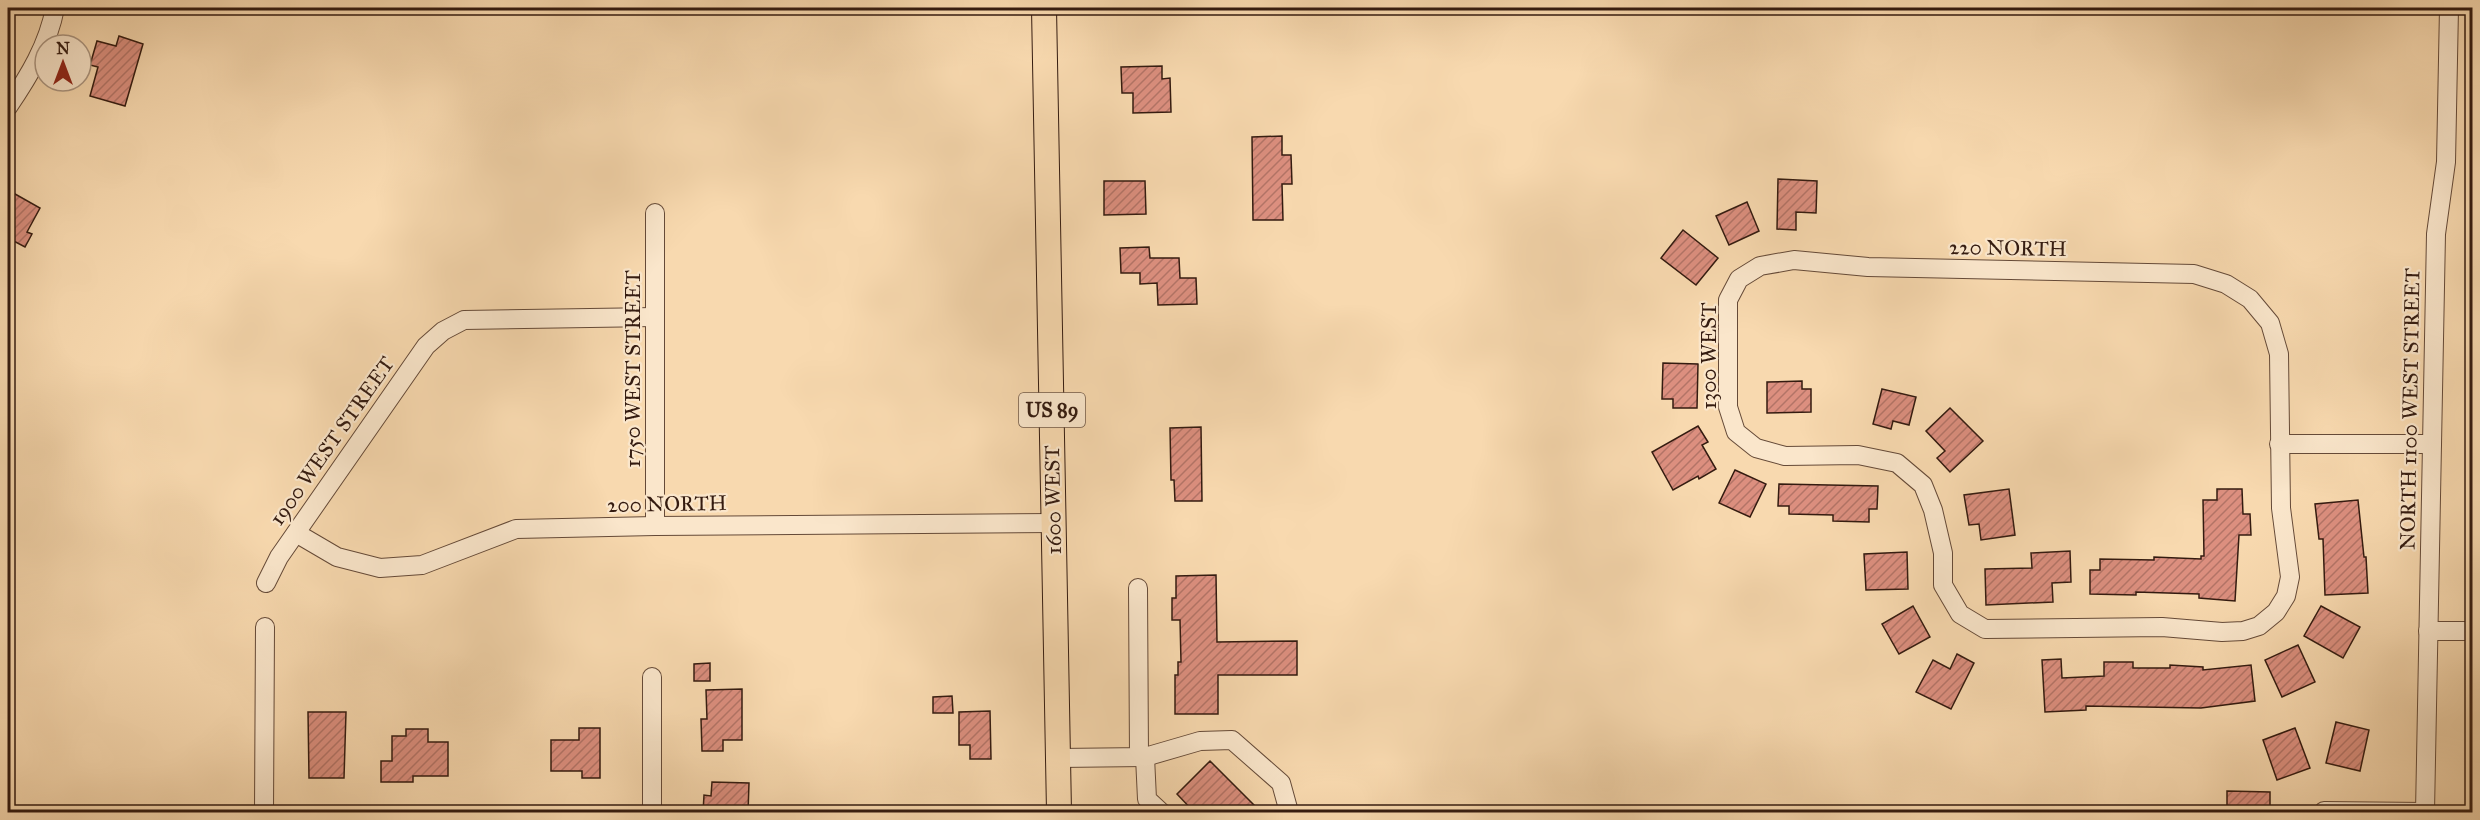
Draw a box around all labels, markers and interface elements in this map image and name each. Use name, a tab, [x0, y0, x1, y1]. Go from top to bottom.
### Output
north arrow	[33, 33, 93, 93]
text: N	[56, 39, 70, 58]
street label: 220 NORTH	[1949, 234, 2067, 262]
street label: NORTH 1100 WEST STREET	[2395, 268, 2425, 550]
street label: 1750 WEST STREET	[620, 270, 646, 468]
street label: 1300 WEST	[1696, 302, 1722, 410]
street label: 1900 WEST STREET	[264, 352, 400, 530]
road number: US 89	[1019, 393, 1085, 427]
street label: 1600 WEST	[1039, 445, 1067, 555]
street label: 200 NORTH	[607, 490, 727, 518]

